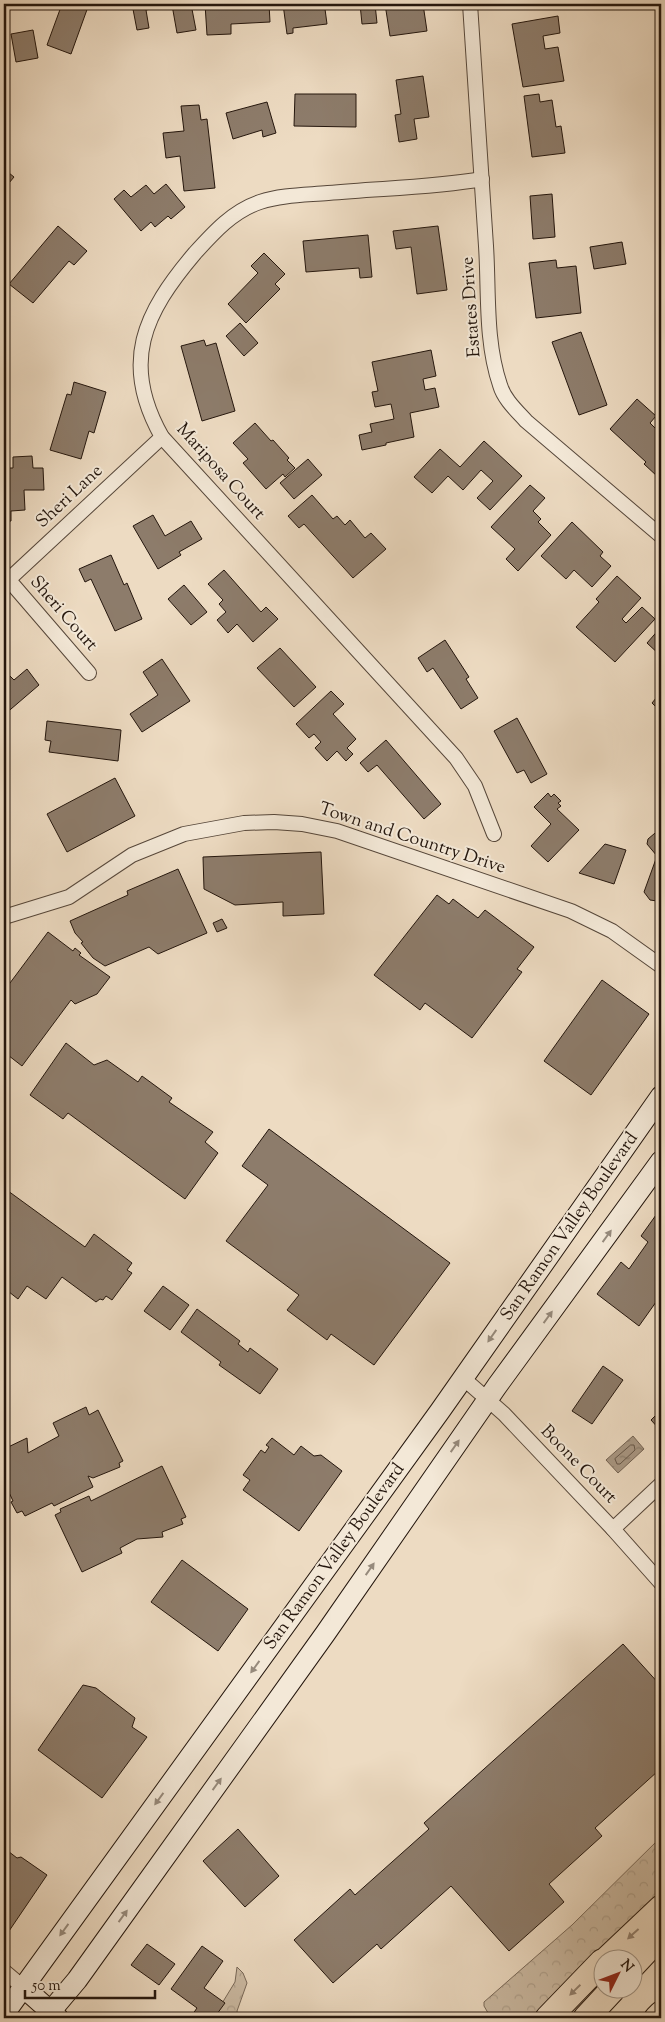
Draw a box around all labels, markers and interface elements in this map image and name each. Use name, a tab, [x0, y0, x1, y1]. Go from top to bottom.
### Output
street label: Estates Drive	[456, 256, 488, 358]
street label: Mariposa Court	[169, 418, 271, 526]
street label: Sheri Lane	[31, 459, 109, 535]
street label: Sheri Court	[23, 571, 103, 657]
street label: Town and Country Drive	[315, 797, 509, 881]
street label: San Ramon Valley Boulevard	[495, 1127, 645, 1327]
one-way arrow	[602, 1229, 612, 1242]
one-way arrow	[543, 1310, 553, 1323]
one-way arrow	[487, 1330, 497, 1343]
street label: Boone Court	[534, 1420, 622, 1510]
one-way arrow	[450, 1440, 460, 1453]
street label: San Ramon Valley Boulevard	[258, 1458, 412, 1656]
one-way arrow	[365, 1562, 375, 1576]
one-way arrow	[249, 1660, 260, 1673]
one-way arrow	[212, 1777, 222, 1791]
one-way arrow	[154, 1792, 164, 1806]
one-way arrow	[117, 1910, 128, 1923]
one-way arrow	[58, 1923, 69, 1936]
one-way arrow	[627, 1928, 640, 1939]
north arrow	[592, 1950, 642, 2000]
text: N	[615, 1956, 637, 1977]
scale bar	[25, 1967, 155, 1999]
text: 50 m	[31, 1976, 61, 1997]
one-way arrow	[569, 1984, 581, 1996]

